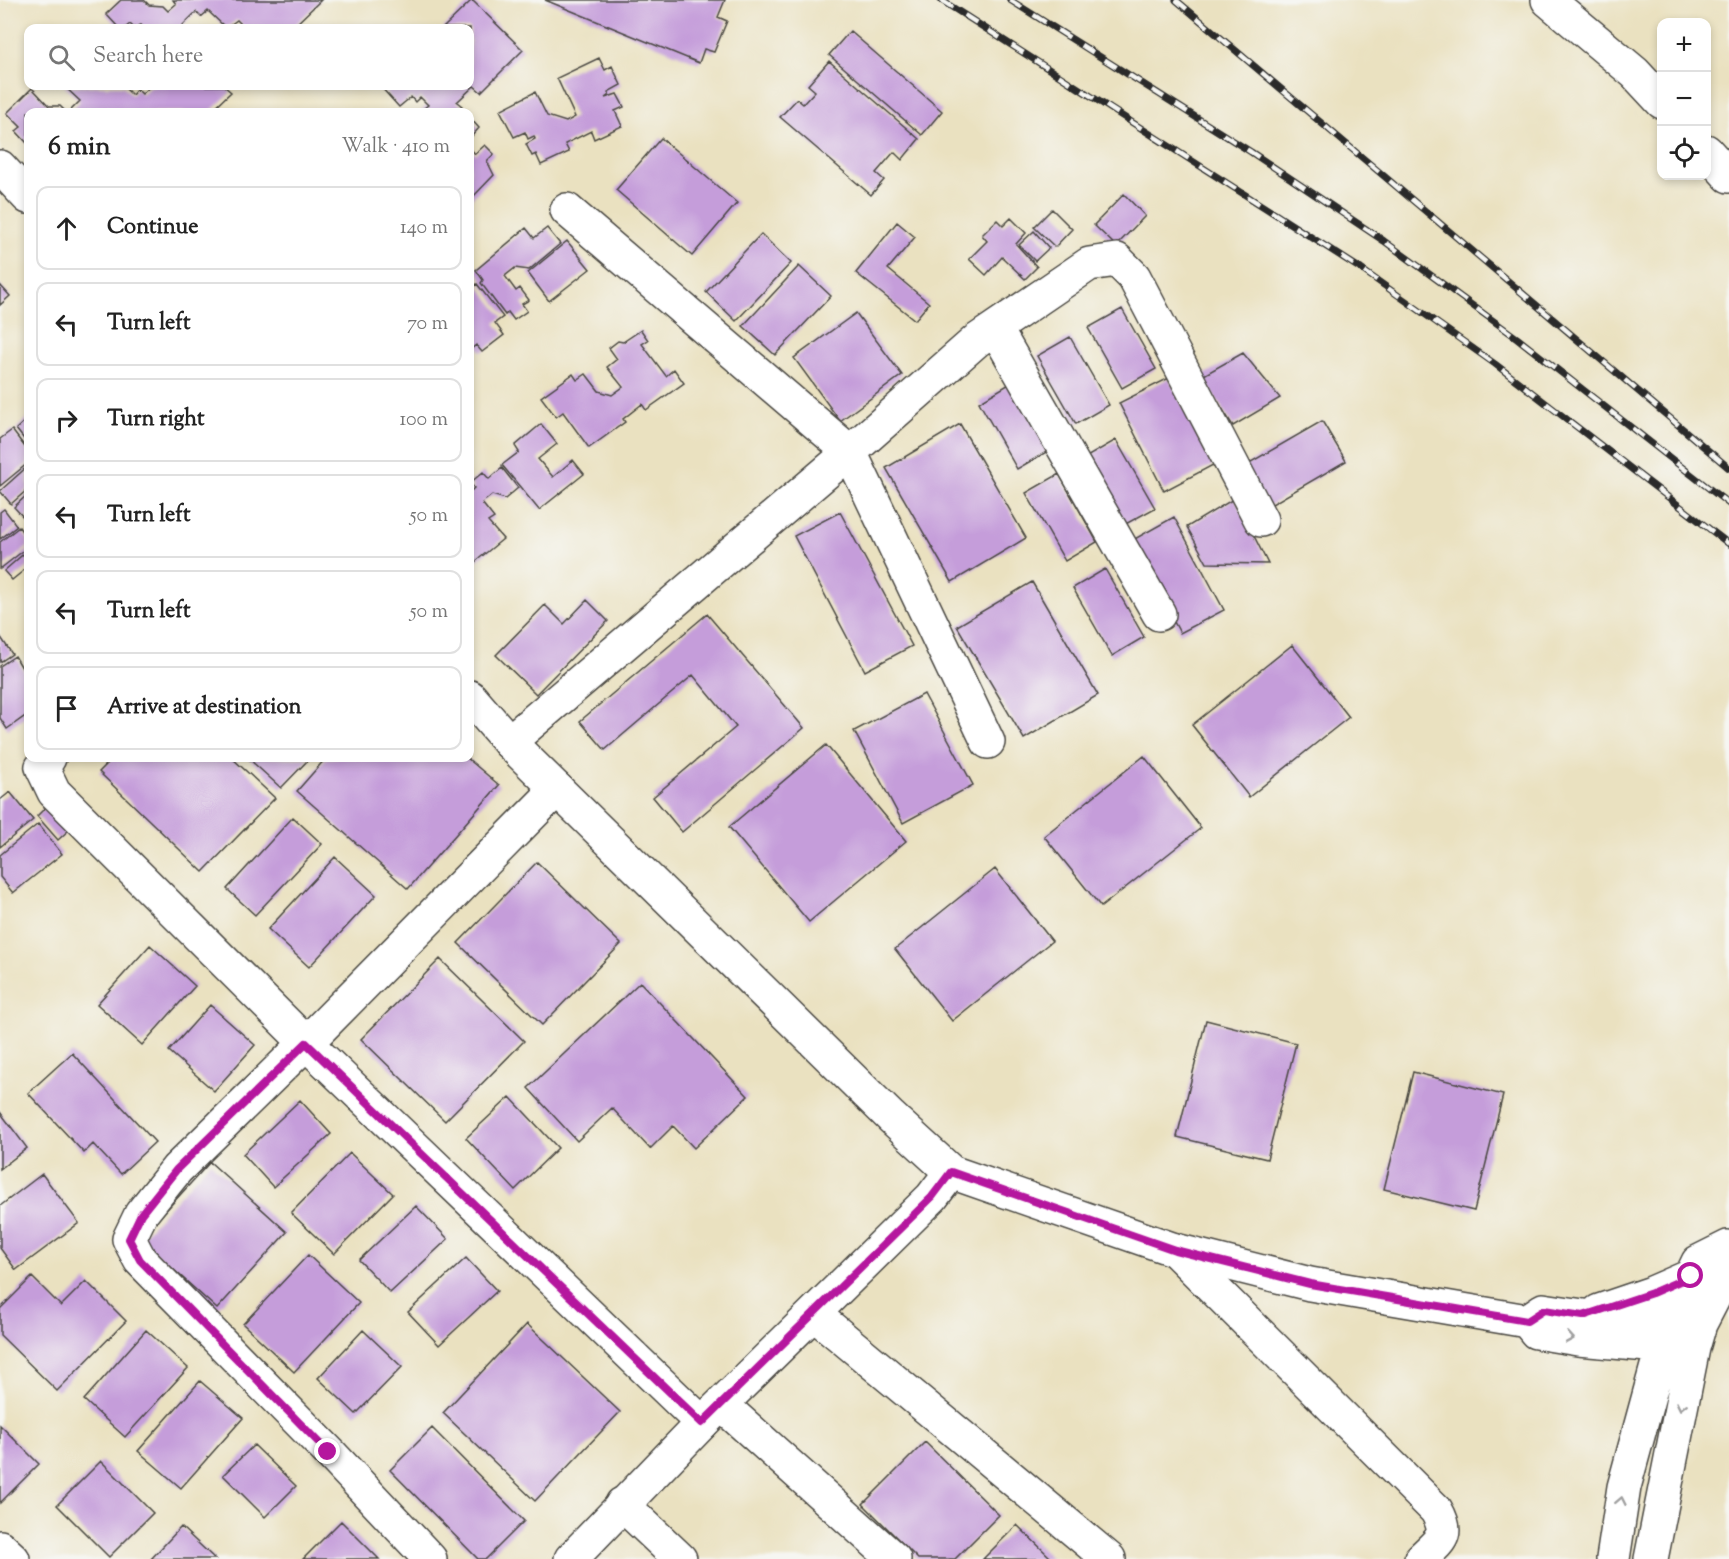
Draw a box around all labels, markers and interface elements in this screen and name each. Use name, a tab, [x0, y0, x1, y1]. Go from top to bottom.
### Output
map controls	[1657, 18, 1711, 180]
button: +	[1657, 18, 1711, 72]
search box	[24, 24, 474, 90]
icon: search	[45, 41, 78, 74]
text: Search here	[93, 41, 203, 73]
button: −	[1657, 72, 1711, 126]
button: locate	[1657, 126, 1711, 180]
text: 6 min	[48, 129, 111, 166]
text: Walk · 410 m	[341, 133, 450, 162]
icon: ahead	[50, 212, 83, 245]
text: Continue	[107, 212, 198, 244]
text: 140 m	[400, 214, 448, 243]
icon: left	[50, 308, 83, 341]
text: Turn left	[107, 308, 190, 340]
text: 70 m	[407, 310, 448, 339]
icon: right	[50, 404, 83, 437]
text: Turn right	[107, 404, 204, 436]
text: 100 m	[399, 406, 448, 435]
icon: left	[50, 500, 83, 533]
text: Turn left	[107, 500, 190, 532]
text: 50 m	[410, 502, 448, 531]
icon: left	[50, 596, 83, 629]
text: Turn left	[107, 596, 190, 628]
text: 50 m	[410, 598, 448, 627]
icon: arrive	[50, 692, 83, 725]
text: Arrive at destination	[107, 692, 302, 724]
route start	[1677, 1262, 1703, 1288]
one-way arrow	[1565, 1331, 1575, 1344]
one-way arrow	[1676, 1400, 1689, 1410]
route end	[314, 1438, 340, 1464]
one-way arrow	[1614, 1496, 1627, 1506]

